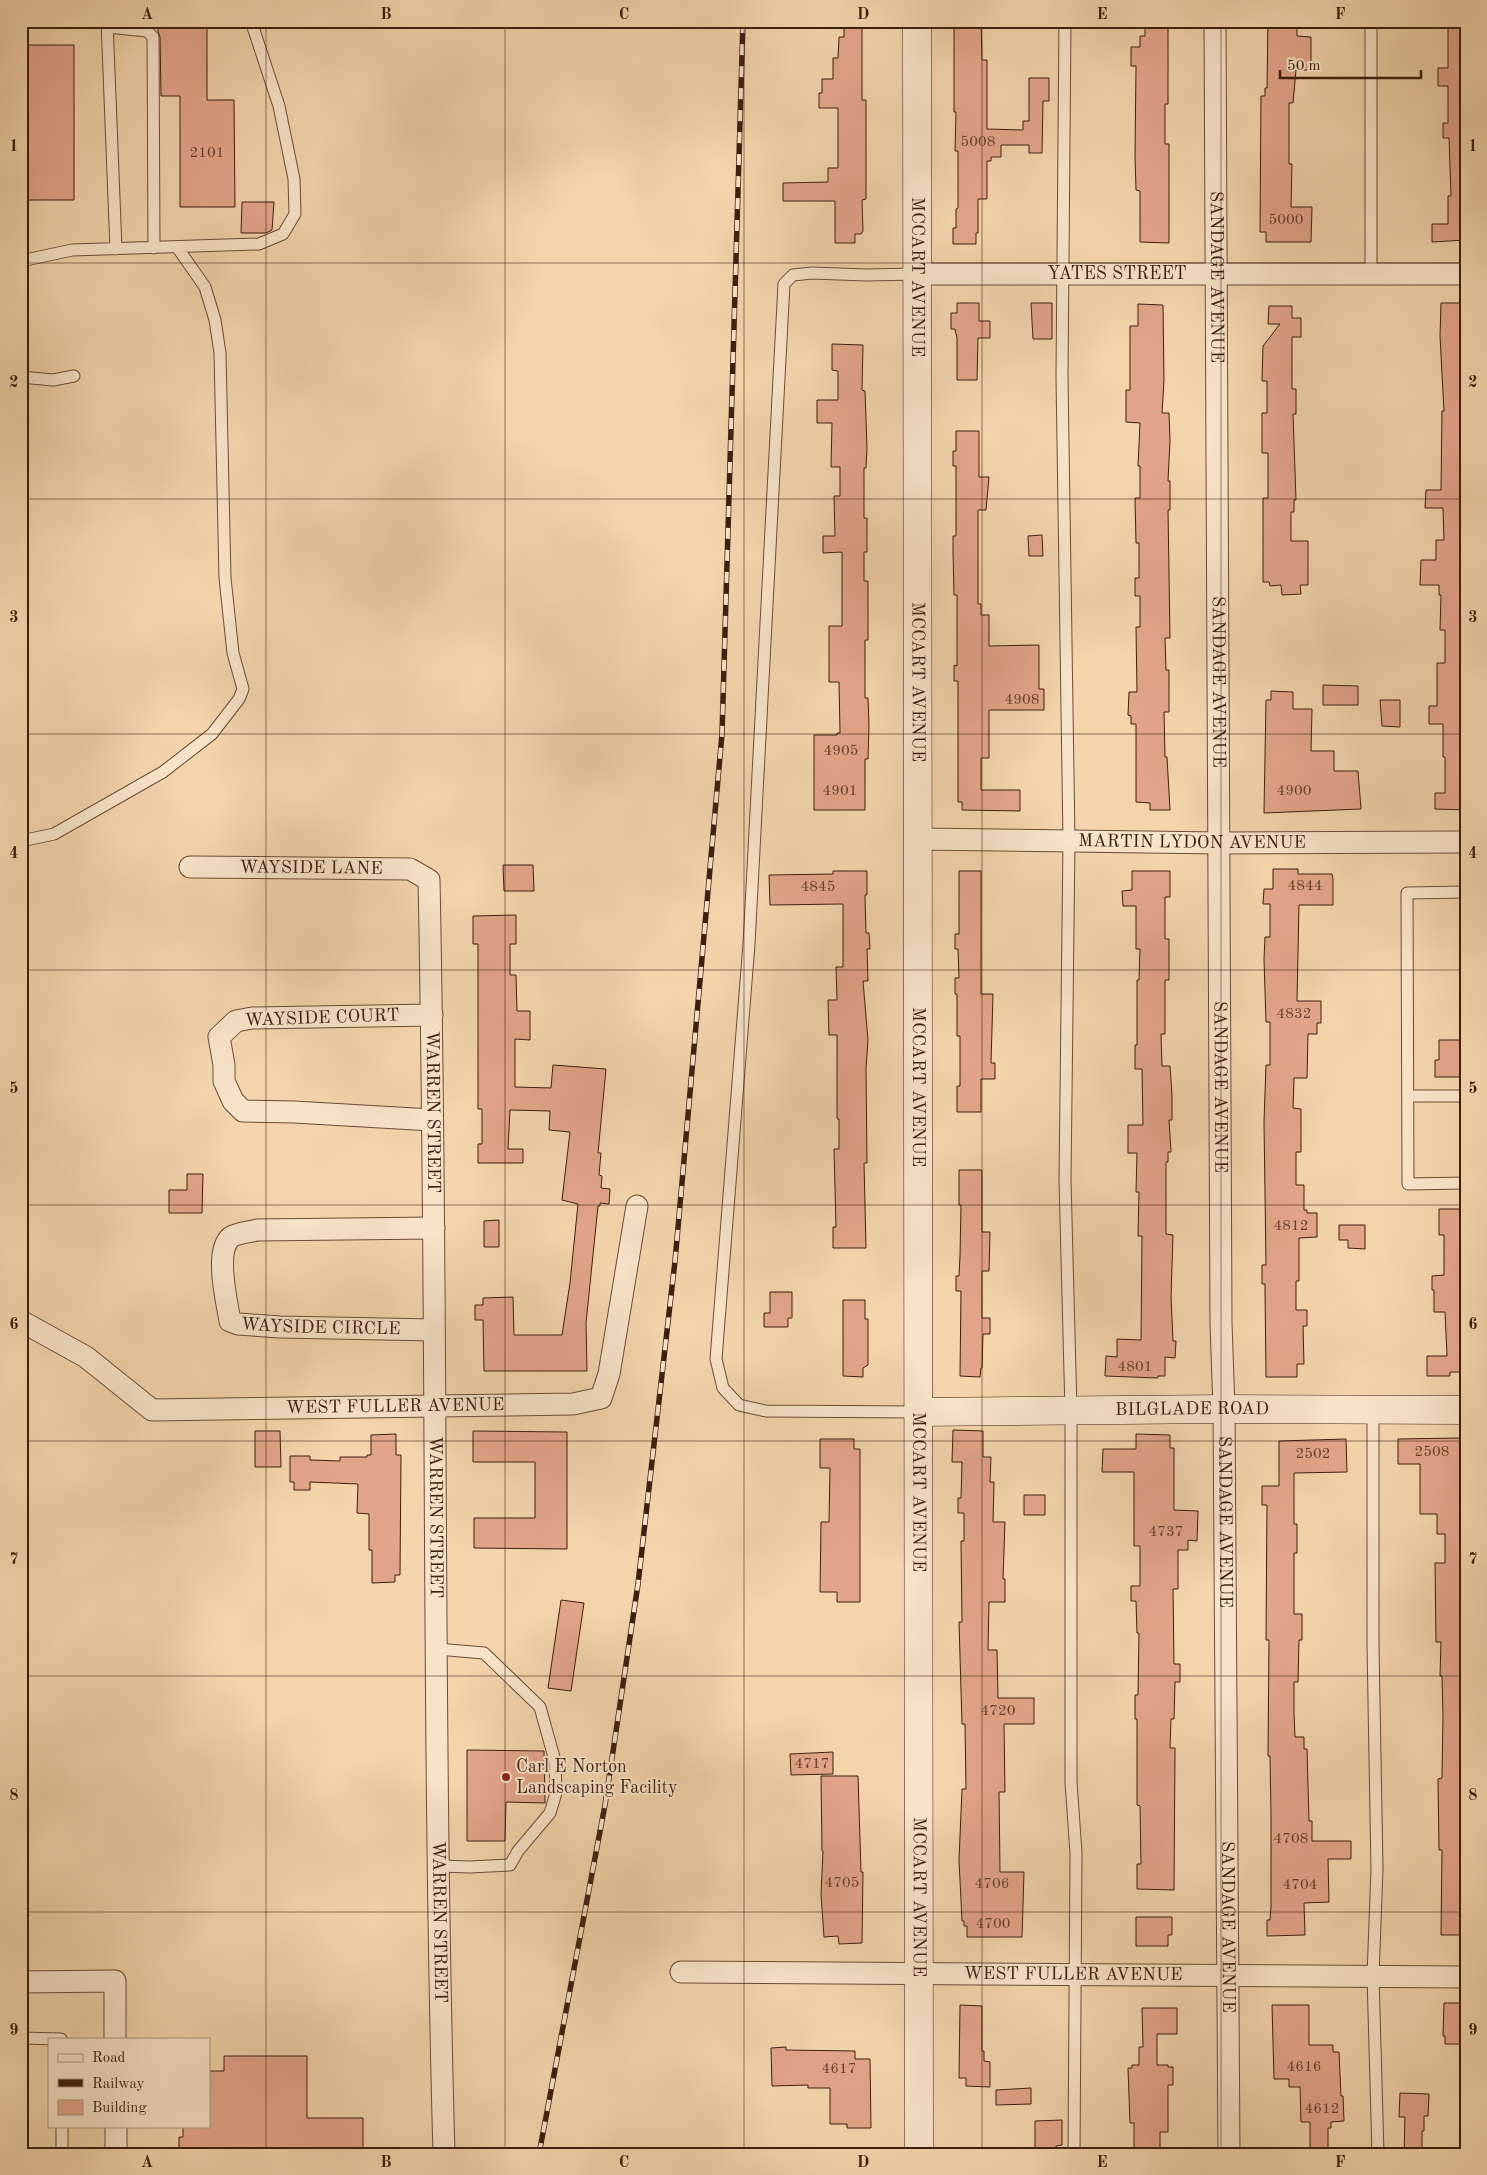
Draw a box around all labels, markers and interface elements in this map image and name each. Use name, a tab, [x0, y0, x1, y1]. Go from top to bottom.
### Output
text: A	[141, 7, 153, 23]
text: B	[380, 7, 392, 23]
text: C	[619, 7, 629, 23]
text: D	[857, 7, 869, 23]
text: E	[1096, 7, 1108, 23]
text: F	[1335, 7, 1346, 23]
scale bar	[1280, 48, 1421, 80]
text: 50 m	[1287, 59, 1321, 74]
house number: 5008	[961, 135, 995, 150]
text: 1	[9, 139, 19, 155]
text: 1	[1468, 139, 1478, 155]
house number: 2101	[190, 146, 224, 161]
street label: SANDAGE AVENUE	[1207, 191, 1226, 363]
street label: MCCART AVENUE	[908, 197, 926, 357]
house number: 5000	[1269, 213, 1303, 228]
street label: YATES STREET	[1047, 265, 1187, 283]
text: 2	[9, 375, 19, 391]
text: 2	[1468, 375, 1478, 391]
street label: SANDAGE AVENUE	[1209, 596, 1227, 768]
street label: MCCART AVENUE	[909, 602, 927, 762]
text: 3	[9, 610, 19, 626]
text: 3	[1468, 610, 1478, 626]
house number: 4908	[1005, 693, 1039, 708]
house number: 4905	[824, 744, 858, 759]
house number: 4901	[823, 784, 857, 799]
house number: 4900	[1277, 784, 1311, 799]
street label: MARTIN LYDON AVENUE	[1078, 832, 1306, 852]
text: 4	[9, 846, 19, 862]
text: 4	[1468, 846, 1478, 862]
street label: WAYSIDE LANE	[239, 858, 383, 878]
house number: 4844	[1288, 879, 1322, 894]
house number: 4845	[801, 880, 835, 895]
street label: SANDAGE AVENUE	[1211, 1001, 1229, 1173]
street label: WAYSIDE COURT	[244, 1006, 400, 1030]
street label: MCCART AVENUE	[909, 1007, 927, 1167]
house number: 4832	[1277, 1007, 1311, 1022]
street label: WARREN STREET	[423, 1031, 442, 1193]
text: 5	[9, 1081, 19, 1097]
text: 5	[1468, 1081, 1478, 1097]
house number: 4812	[1274, 1219, 1308, 1234]
street label: WAYSIDE CIRCLE	[240, 1315, 401, 1338]
text: 6	[9, 1317, 19, 1333]
text: 6	[1468, 1317, 1478, 1333]
house number: 4801	[1118, 1360, 1152, 1375]
street label: WEST FULLER AVENUE	[285, 1396, 505, 1417]
street label: BILGLADE ROAD	[1115, 1400, 1269, 1419]
street label: MCCART AVENUE	[909, 1412, 927, 1572]
street label: WARREN STREET	[426, 1436, 445, 1598]
street label: SANDAGE AVENUE	[1215, 1436, 1234, 1608]
house number: 2508	[1415, 1445, 1449, 1460]
house number: 2502	[1296, 1447, 1330, 1462]
house number: 4737	[1149, 1525, 1183, 1540]
text: 7	[9, 1552, 19, 1568]
text: 7	[1468, 1552, 1478, 1568]
house number: 4720	[981, 1704, 1015, 1719]
house number: 4717	[795, 1757, 829, 1772]
place label: Carl E Norton Landscaping Facility	[516, 1758, 678, 1797]
marker: Carl E Norton Landscaping Facility	[500, 1771, 512, 1783]
text: 8	[9, 1788, 19, 1804]
text: 8	[1468, 1788, 1478, 1804]
street label: MCCART AVENUE	[910, 1817, 928, 1977]
house number: 4708	[1274, 1832, 1308, 1847]
street label: WARREN STREET	[429, 1841, 449, 2003]
street label: SANDAGE AVENUE	[1218, 1841, 1237, 2013]
house number: 4705	[825, 1876, 859, 1891]
house number: 4706	[975, 1877, 1009, 1892]
house number: 4704	[1283, 1878, 1317, 1893]
house number: 4700	[976, 1917, 1010, 1932]
street label: WEST FULLER AVENUE	[963, 1965, 1183, 1984]
text: 9	[9, 2023, 19, 2039]
text: 9	[1468, 2023, 1478, 2039]
legend	[48, 2038, 210, 2128]
text: Road	[92, 2051, 126, 2066]
house number: 4616	[1287, 2060, 1321, 2075]
house number: 4617	[822, 2062, 856, 2077]
text: Railway	[92, 2077, 145, 2092]
text: Building	[92, 2101, 147, 2116]
house number: 4612	[1305, 2102, 1339, 2117]
text: A	[141, 2155, 153, 2171]
text: B	[380, 2155, 392, 2171]
text: C	[619, 2155, 629, 2171]
text: D	[857, 2155, 869, 2171]
text: E	[1096, 2155, 1108, 2171]
text: F	[1335, 2155, 1346, 2171]

